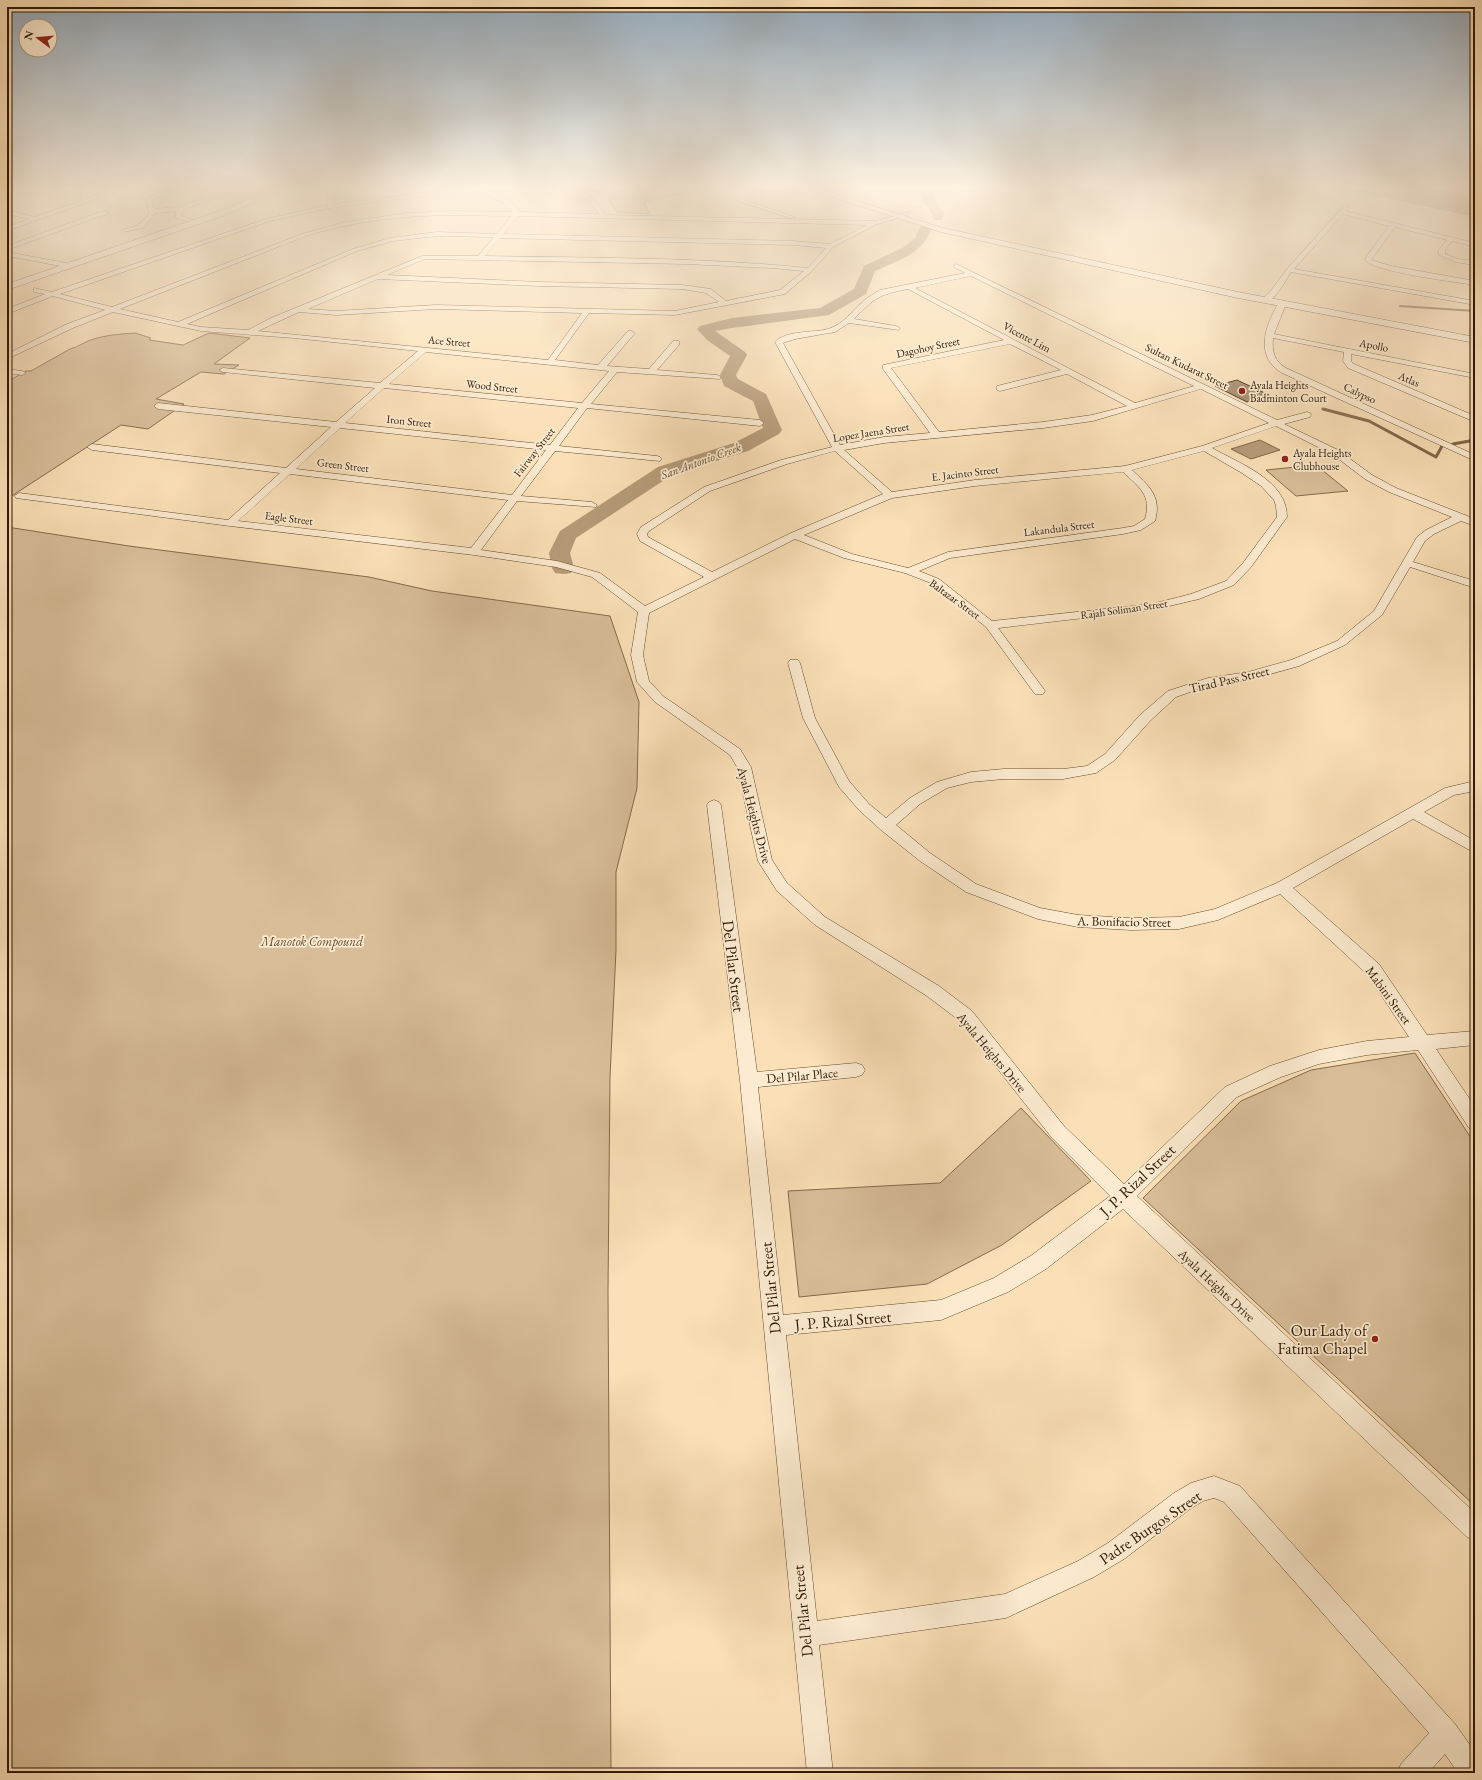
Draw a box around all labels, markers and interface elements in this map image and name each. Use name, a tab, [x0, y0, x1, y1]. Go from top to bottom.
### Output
north arrow	[18, 18, 58, 58]
text: N	[20, 29, 36, 41]
street label: Vicente Lim	[1001, 319, 1054, 356]
street label: Ace Street	[426, 332, 471, 350]
street label: Dagohoy Street	[895, 333, 962, 361]
street label: Apollo	[1357, 335, 1390, 355]
street label: Sultan Kudarat Street	[1143, 340, 1231, 392]
street label: Atlas	[1395, 368, 1422, 390]
street label: Wood Street	[466, 376, 519, 396]
place label: Ayala Heights Badminton Court	[1249, 378, 1327, 405]
street label: Calypso	[1341, 379, 1379, 407]
marker: Ayala Heights Badminton Court	[1237, 386, 1247, 396]
street label: Iron Street	[386, 412, 433, 430]
street label: Lopez Jaena Street	[832, 419, 911, 445]
street label: Fairway Street	[510, 424, 558, 480]
water label: San Antonio Creek	[658, 439, 744, 483]
place label: Ayala Heights Clubhouse	[1292, 446, 1352, 473]
marker: Ayala Heights Clubhouse	[1280, 454, 1290, 464]
street label: Green Street	[316, 455, 370, 475]
street label: E. Jacinto Street	[931, 462, 1000, 484]
street label: Eagle Street	[264, 508, 314, 528]
street label: Lakandula Street	[1023, 517, 1096, 539]
street label: Baltazar Street	[927, 576, 984, 623]
street label: Rajah Soliman Street	[1080, 596, 1169, 622]
street label: Tirad Pass Street	[1187, 662, 1271, 697]
street label: Ayala Heights Drive	[733, 764, 776, 865]
street label: A. Bonifacio Street	[1076, 912, 1171, 931]
street label: Del Pilar Street	[717, 919, 750, 1013]
park label: Manotok Compound	[260, 933, 363, 950]
street label: Mabini Street	[1362, 963, 1415, 1028]
street label: Ayala Heights Drive	[952, 1008, 1030, 1096]
street label: Del Pilar Place	[766, 1064, 839, 1087]
street label: J. P. Rizal Street	[1093, 1140, 1180, 1222]
street label: Del Pilar Street	[755, 1241, 786, 1335]
street label: Ayala Heights Drive	[1174, 1245, 1259, 1326]
street label: J. P. Rizal Street	[792, 1306, 892, 1335]
place label: Our Lady of Fatima Chapel	[1278, 1320, 1369, 1359]
marker: Our Lady of Fatima Chapel	[1370, 1334, 1380, 1344]
street label: Padre Burgos Street	[1095, 1485, 1205, 1569]
street label: Del Pilar Street	[787, 1564, 818, 1658]

